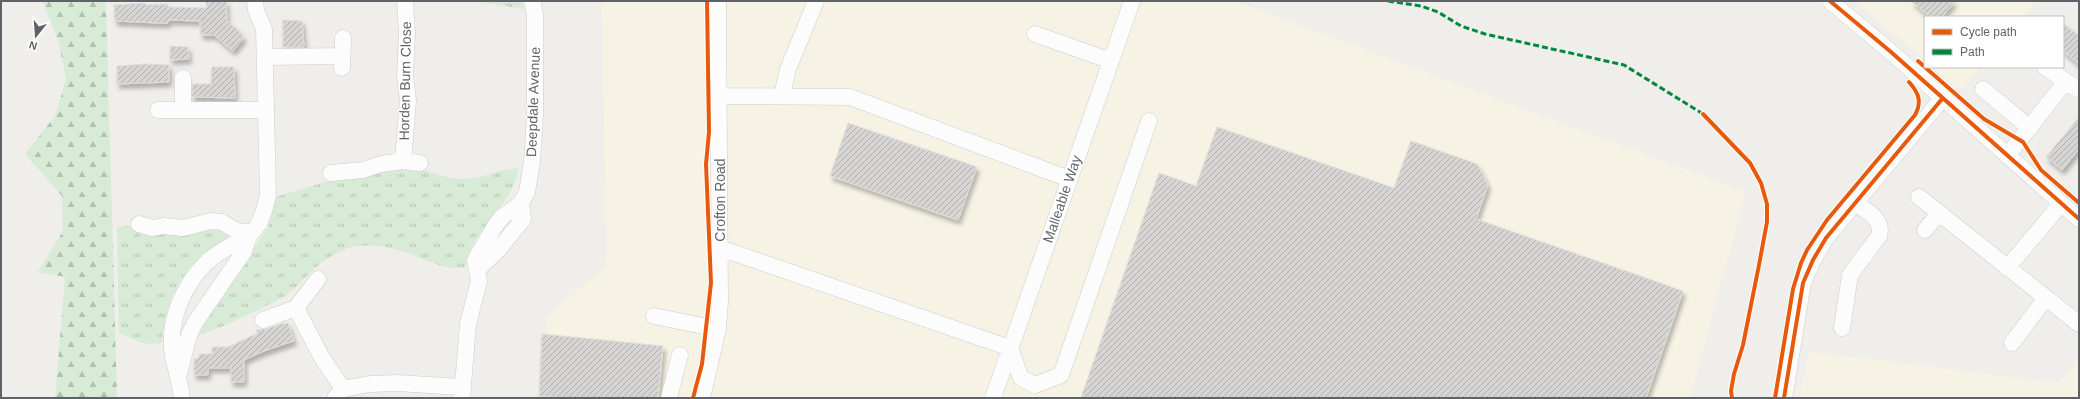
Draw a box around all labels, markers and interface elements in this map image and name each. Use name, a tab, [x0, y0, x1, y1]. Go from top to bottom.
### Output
north arrow	[16, 16, 56, 56]
legend	[1924, 16, 2064, 68]
street label: Horden Burn Close	[396, 21, 414, 141]
text: Cycle path	[1960, 25, 2017, 39]
text: N	[27, 39, 39, 52]
text: Path	[1960, 45, 1985, 59]
street label: Deepdale Avenue	[523, 46, 543, 157]
street label: Malleable Way	[1040, 153, 1084, 245]
street label: Crofton Road	[712, 158, 728, 242]

